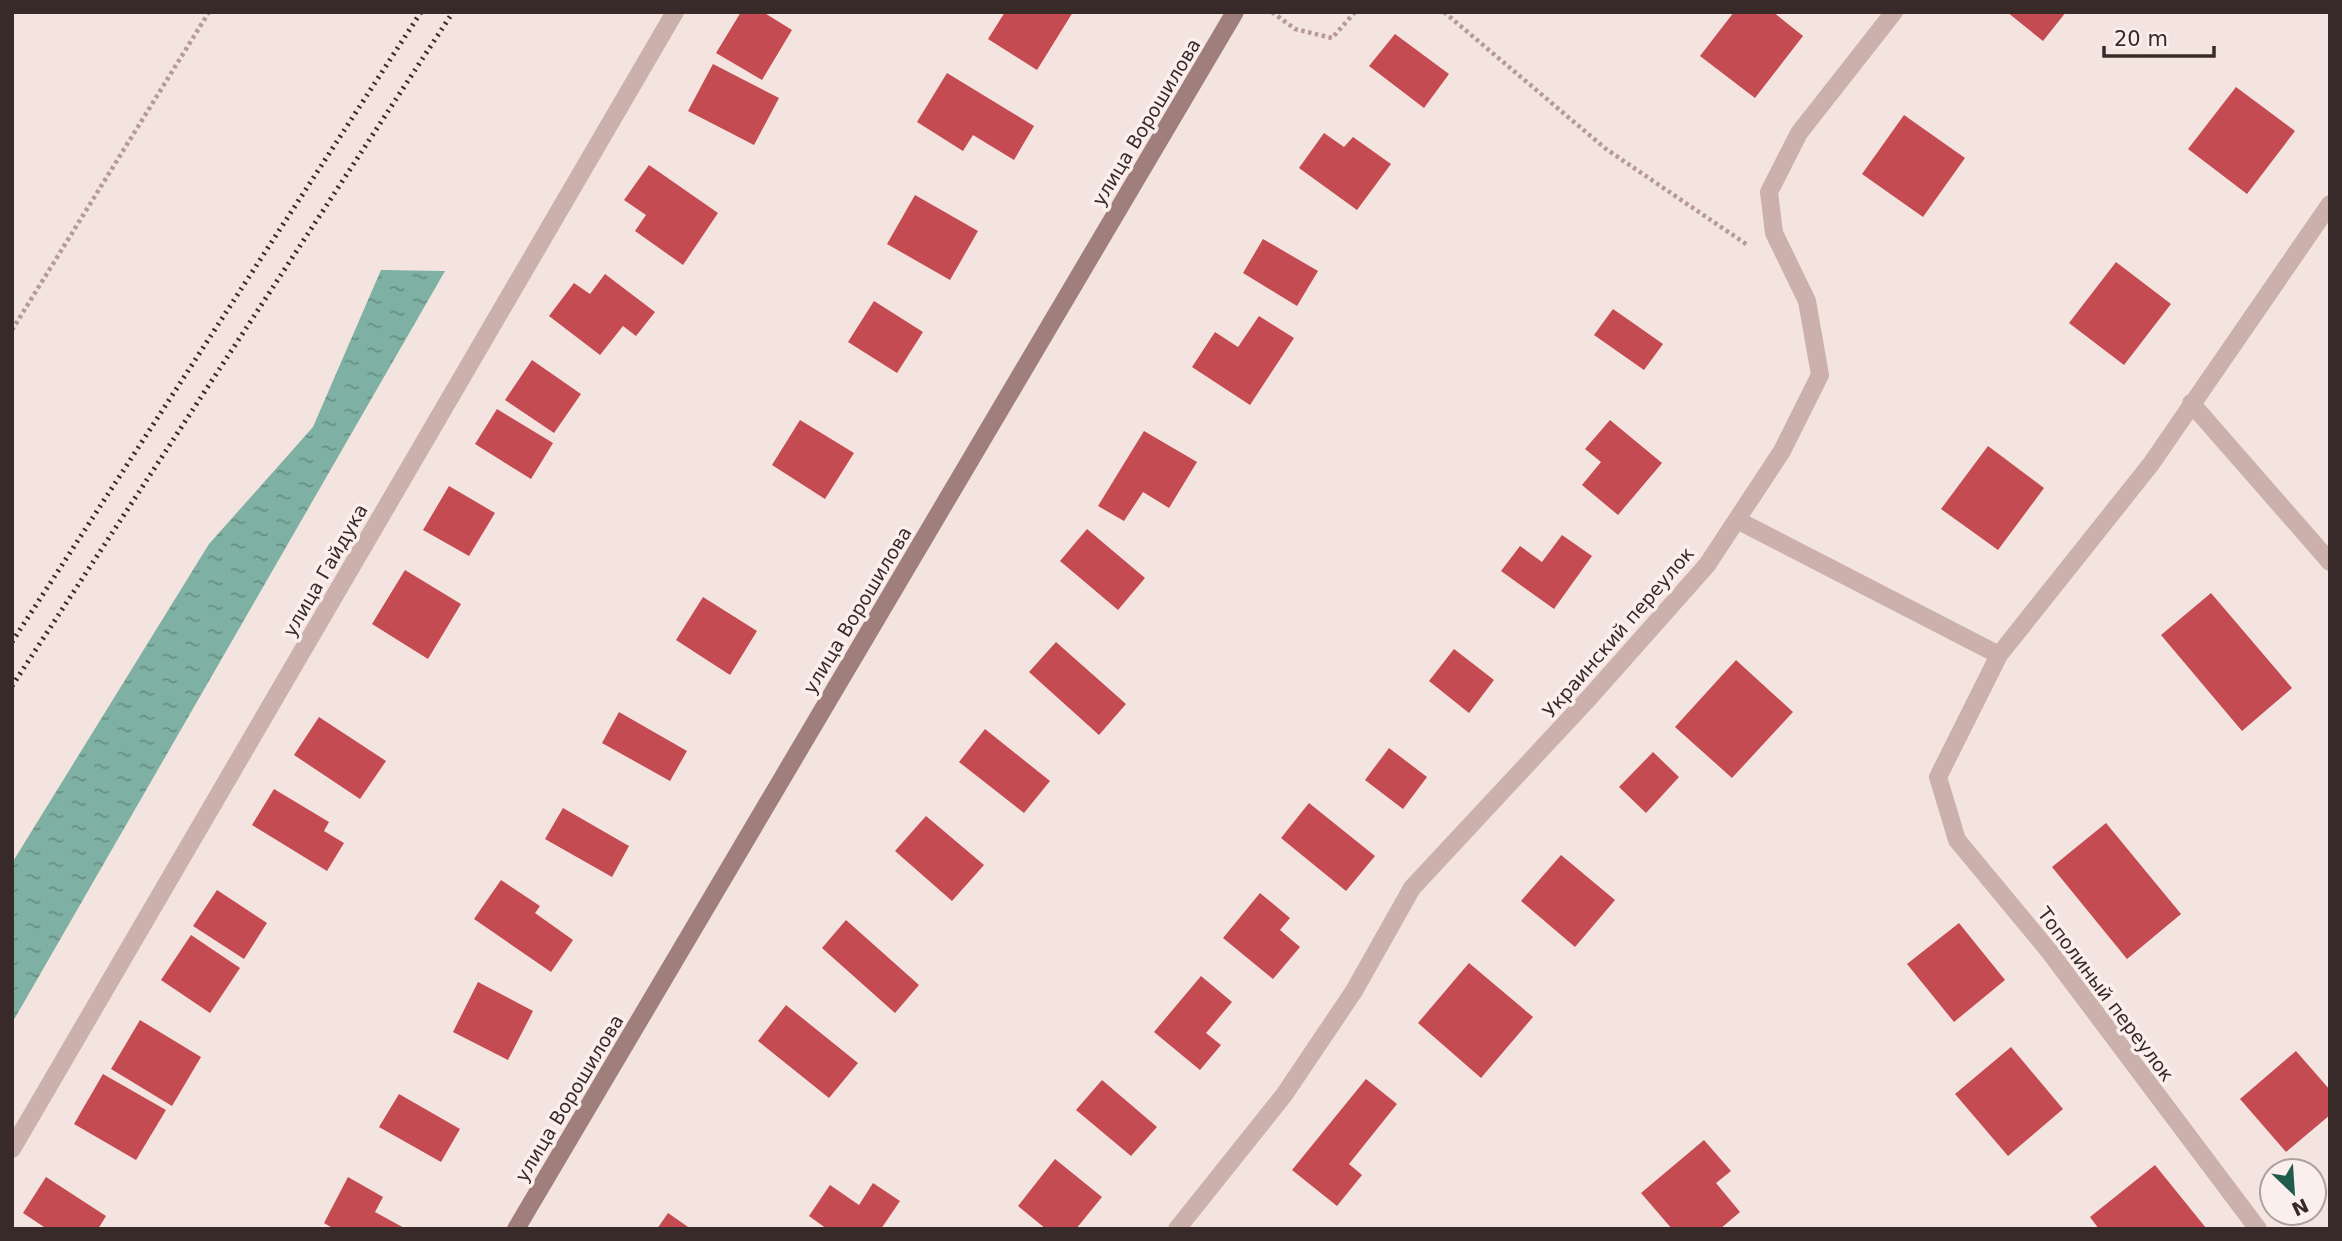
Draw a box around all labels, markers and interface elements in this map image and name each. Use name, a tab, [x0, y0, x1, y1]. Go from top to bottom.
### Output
scale bar	[2104, 14, 2214, 58]
text: 20 m	[2114, 27, 2168, 51]
street label: улица Ворошилова	[1087, 34, 1205, 210]
street label: улица Гайдука	[278, 500, 372, 640]
street label: улица Ворошилова	[798, 522, 916, 698]
street label: Украинский переулок	[1538, 542, 1698, 722]
street label: Тополиный переулок	[2033, 902, 2179, 1085]
street label: улица Ворошилова	[510, 1010, 628, 1186]
north arrow	[2258, 1157, 2328, 1227]
text: N	[2288, 1194, 2312, 1221]

